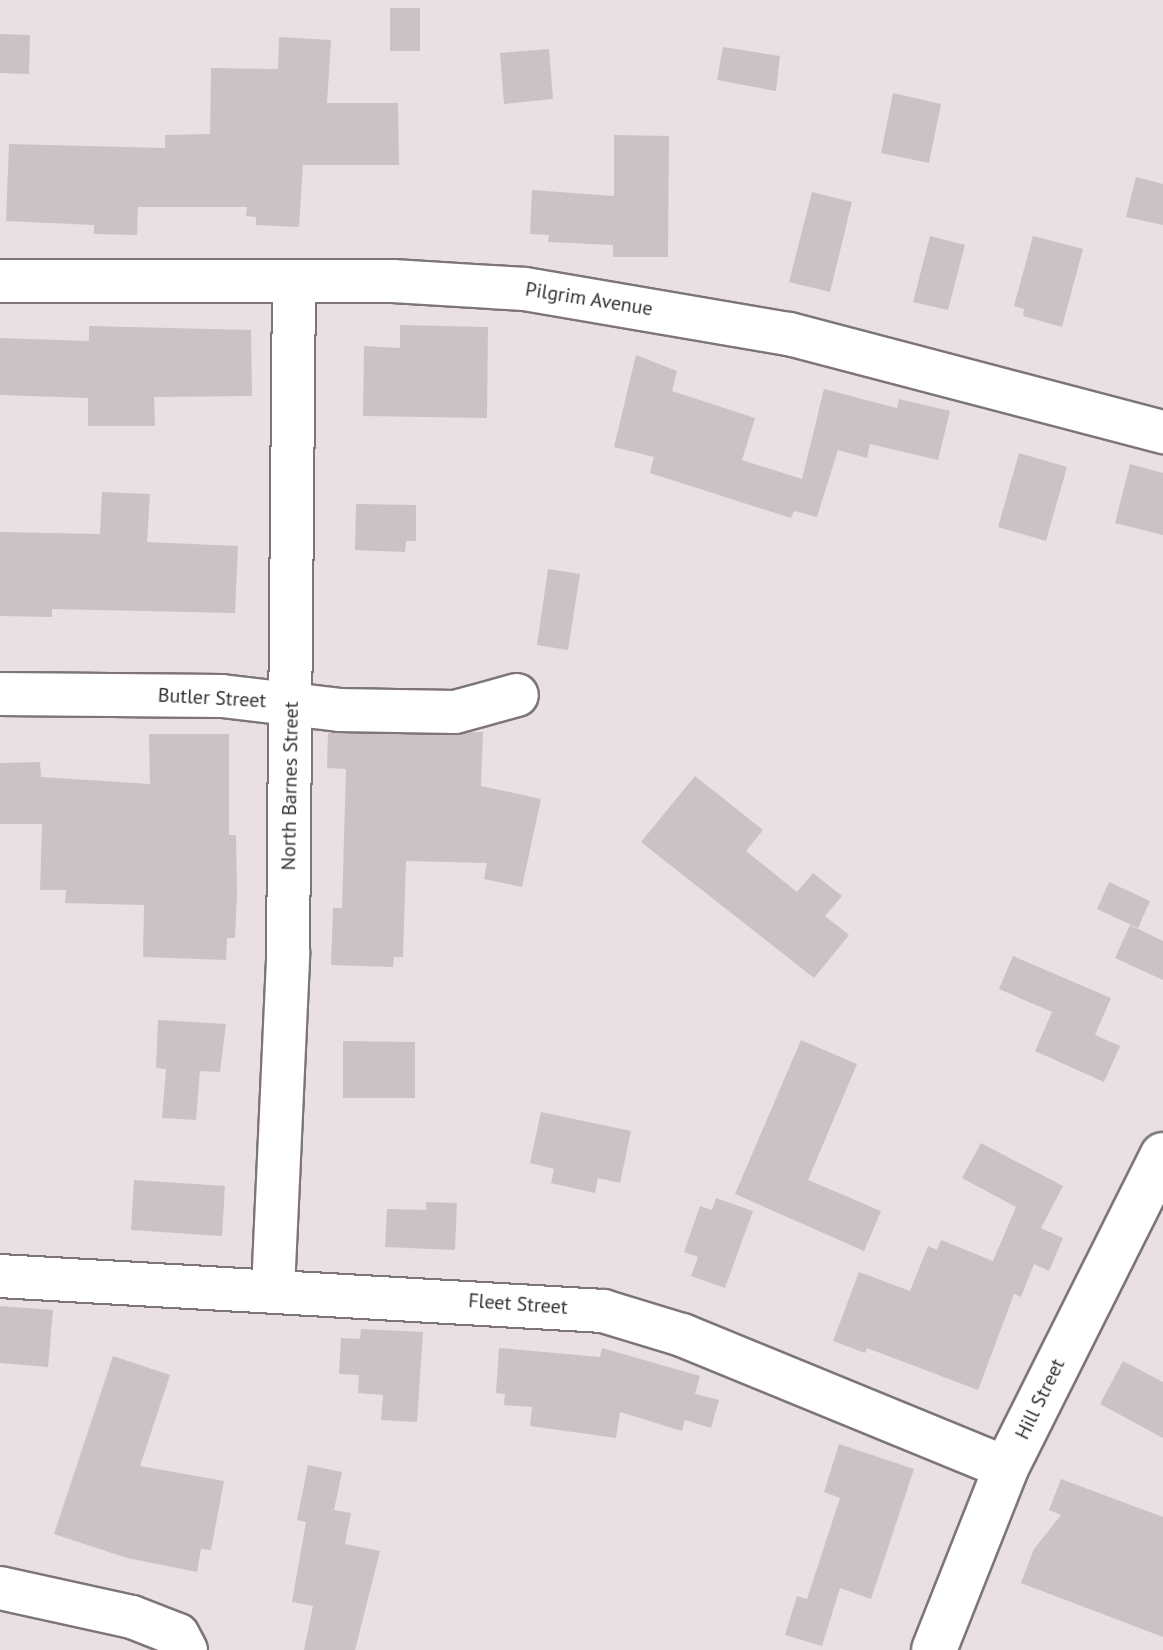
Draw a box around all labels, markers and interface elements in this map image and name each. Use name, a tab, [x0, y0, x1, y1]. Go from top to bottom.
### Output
street label: Pilgrim Avenue	[523, 277, 655, 321]
street label: Butler Street	[157, 683, 267, 713]
street label: North Barnes Street	[277, 701, 303, 871]
street label: Fleet Street	[468, 1289, 568, 1319]
street label: Hill Street	[1010, 1355, 1070, 1443]

